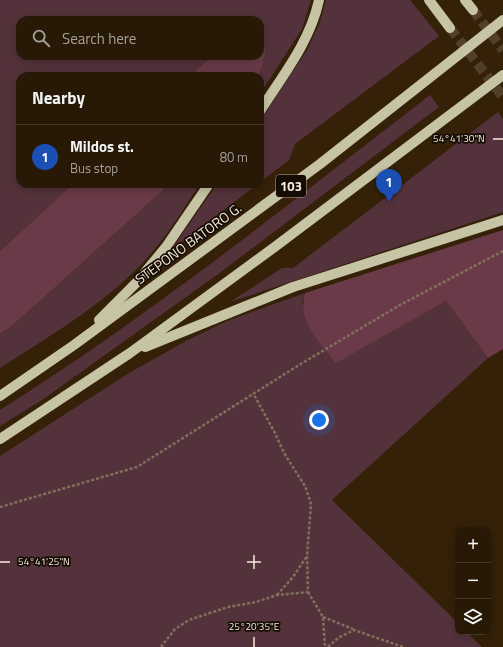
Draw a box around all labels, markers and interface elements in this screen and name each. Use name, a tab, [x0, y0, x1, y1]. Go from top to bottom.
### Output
search box	[16, 16, 264, 60]
icon: search	[30, 27, 52, 49]
text: Search here	[62, 27, 136, 50]
text: Nearby	[32, 85, 85, 111]
text: 54°41'30"N	[433, 131, 485, 146]
text: Mildos st.	[70, 135, 134, 158]
text: 1	[41, 147, 49, 167]
text: 80 m	[220, 147, 248, 167]
text: Bus stop	[70, 158, 118, 178]
pin: 1	[376, 169, 402, 202]
road number: 103	[276, 175, 306, 197]
street label: STEPONO BATORO G.	[130, 197, 246, 289]
your location	[309, 410, 329, 430]
map controls	[455, 527, 491, 635]
button: +	[455, 527, 491, 563]
text: 54°41'25"N	[18, 554, 70, 569]
button: −	[455, 563, 491, 599]
button: layers	[455, 599, 491, 635]
text: 25°20'35"E	[229, 619, 280, 634]

